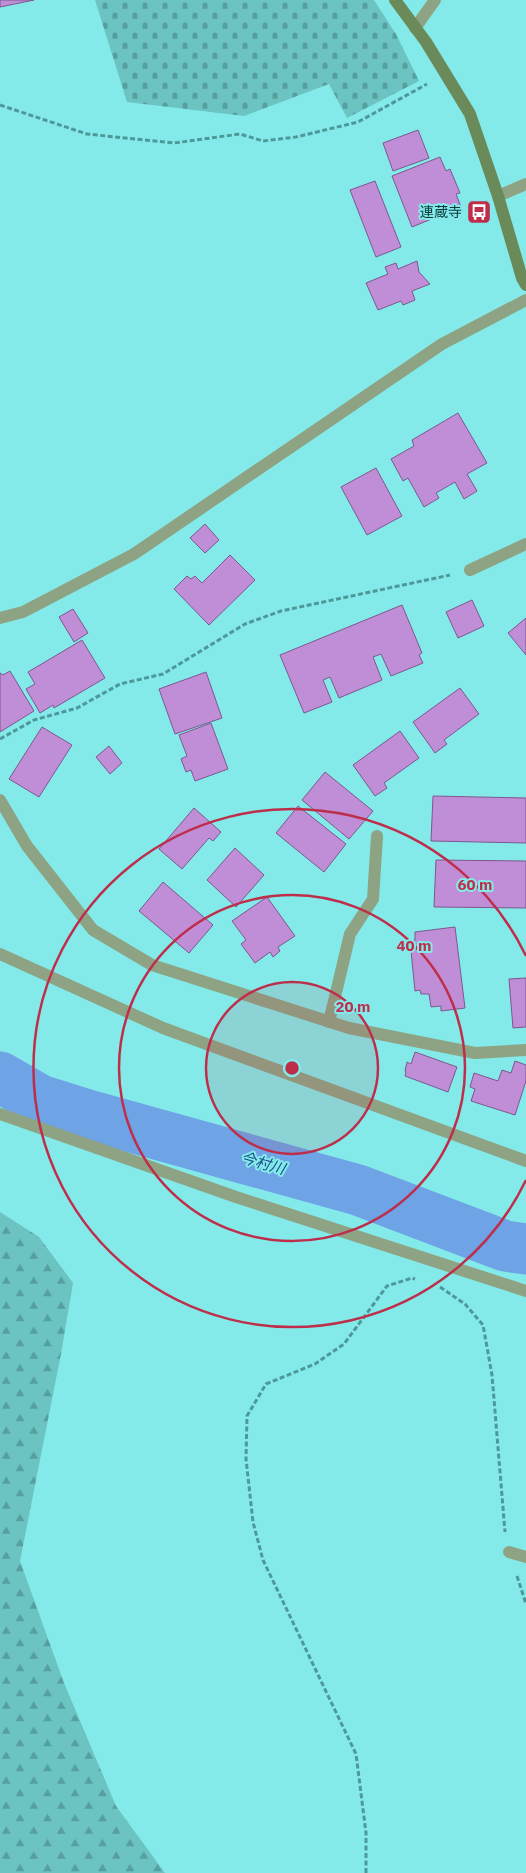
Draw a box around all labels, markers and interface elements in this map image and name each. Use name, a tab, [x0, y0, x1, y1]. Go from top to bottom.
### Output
bus stop icon: 連蔵寺	[466, 199, 492, 225]
place label: 連蔵寺	[420, 203, 462, 221]
text: 60 m	[458, 875, 492, 894]
text: 40 m	[397, 936, 431, 955]
text: 20 m	[336, 997, 370, 1016]
centre of rings	[283, 1059, 301, 1077]
water label: 今村川	[239, 1148, 289, 1179]

